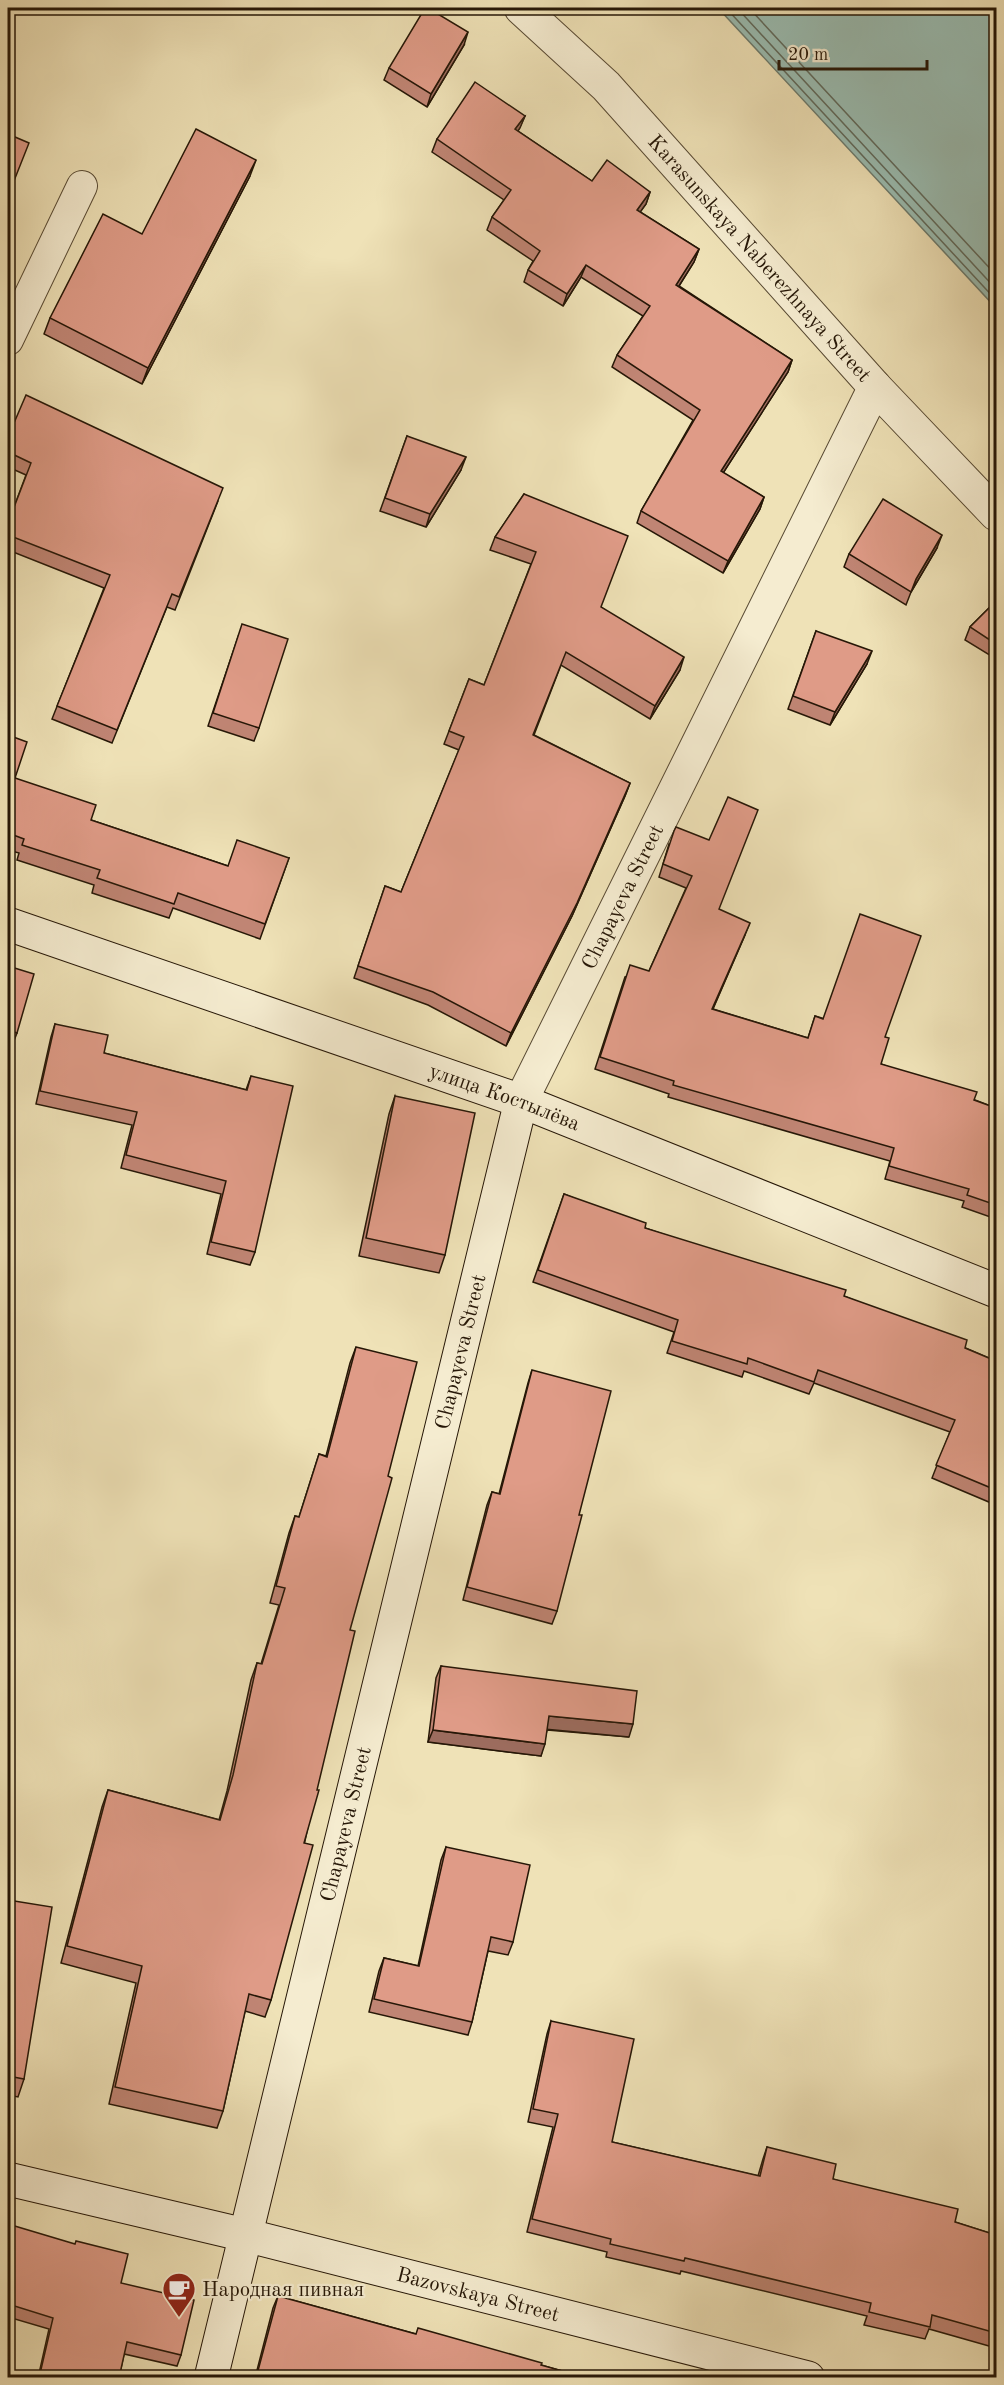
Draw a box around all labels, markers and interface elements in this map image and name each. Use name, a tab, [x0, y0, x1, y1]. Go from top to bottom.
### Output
scale bar	[779, 33, 928, 71]
text: 20 m	[788, 46, 828, 64]
street label: Karasunskaya Naberezhnaya Street	[643, 131, 874, 387]
street label: Chapayeva Street	[579, 821, 668, 973]
street label: улица Костылёва	[426, 1061, 583, 1135]
street label: Chapayeva Street	[433, 1272, 491, 1432]
street label: Chapayeva Street	[318, 1745, 376, 1904]
street label: Bazovskaya Street	[394, 2265, 561, 2326]
cafe icon: Народная пивная	[161, 2271, 197, 2318]
place label: Народная пивная	[202, 2280, 364, 2301]

